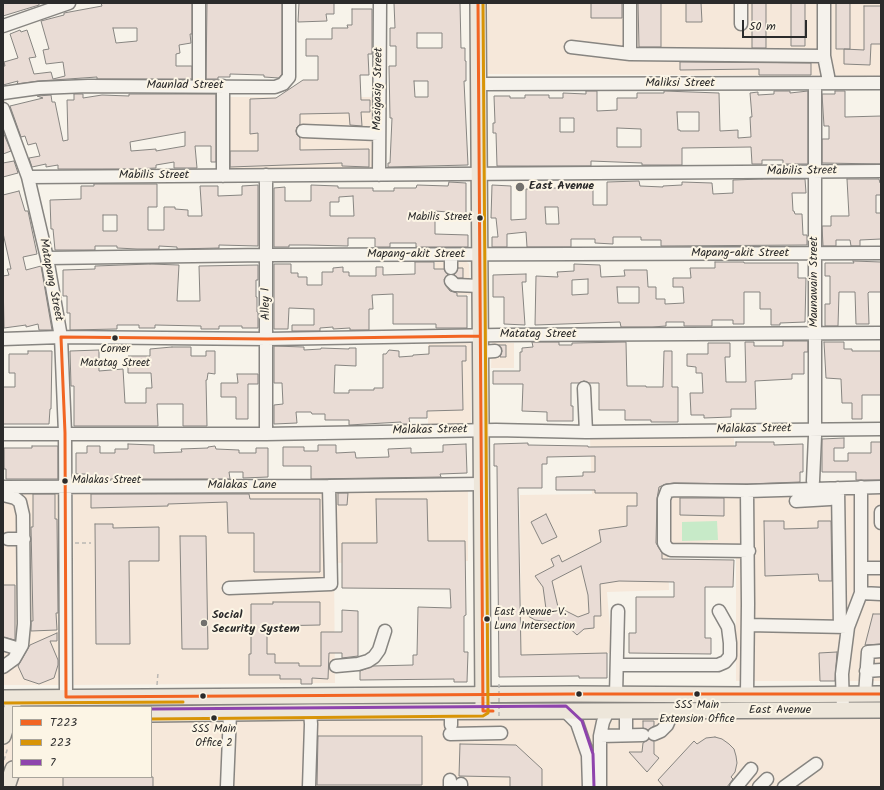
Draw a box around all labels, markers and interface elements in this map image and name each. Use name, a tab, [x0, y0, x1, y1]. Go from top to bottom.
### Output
scale bar	[744, 12, 809, 38]
text: 50 m	[749, 17, 776, 36]
street label: Masigasig Street	[371, 47, 387, 131]
street label: Maliksi Street	[645, 77, 715, 91]
street label: Maunlad Street	[146, 79, 224, 93]
street label: Mabilis Street	[767, 164, 837, 180]
street label: Mabilis Street	[119, 169, 189, 183]
place label: East Avenue	[529, 180, 594, 194]
marker: East Avenue	[514, 181, 526, 193]
place label: Mabilis Street	[407, 211, 472, 225]
marker: Mabilis Street	[475, 213, 485, 223]
street label: Maunawain Street	[808, 236, 822, 328]
street label: Matapang Street	[35, 237, 65, 323]
street label: Mapang-akit Street	[691, 247, 789, 261]
street label: Mapang-akit Street	[367, 248, 465, 262]
street label: Alley 1	[260, 287, 274, 321]
street label: Matatag Street	[500, 328, 576, 342]
marker: Corner Matatag Street	[110, 333, 120, 343]
place label: Corner Matatag Street	[80, 343, 150, 369]
street label: Malakas Street	[716, 422, 792, 438]
street label: Malakas Street	[392, 423, 468, 439]
place label: Malakas Street	[72, 474, 141, 488]
marker: Malakas Street	[60, 476, 70, 486]
street label: Malakas Lane	[208, 479, 276, 493]
place label: East Avenue–V. Luna Intersection	[494, 606, 575, 632]
place label: Social Security System	[212, 609, 299, 637]
marker: East Avenue–V. Luna Intersection	[482, 614, 492, 624]
marker: Social Security System	[199, 618, 209, 628]
unlabelled marker	[574, 689, 584, 699]
marker: SSS Main Extension Office	[692, 689, 702, 699]
unlabelled marker	[198, 691, 208, 701]
place label: SSS Main Extension Office	[659, 699, 735, 725]
street label: East Avenue	[749, 704, 811, 718]
legend	[12, 706, 152, 778]
text: T223	[50, 713, 77, 732]
marker: SSS Main Office 2	[209, 713, 219, 723]
place label: SSS Main Office 2	[192, 723, 236, 749]
text: 223	[50, 733, 71, 752]
text: 7	[50, 753, 56, 772]

